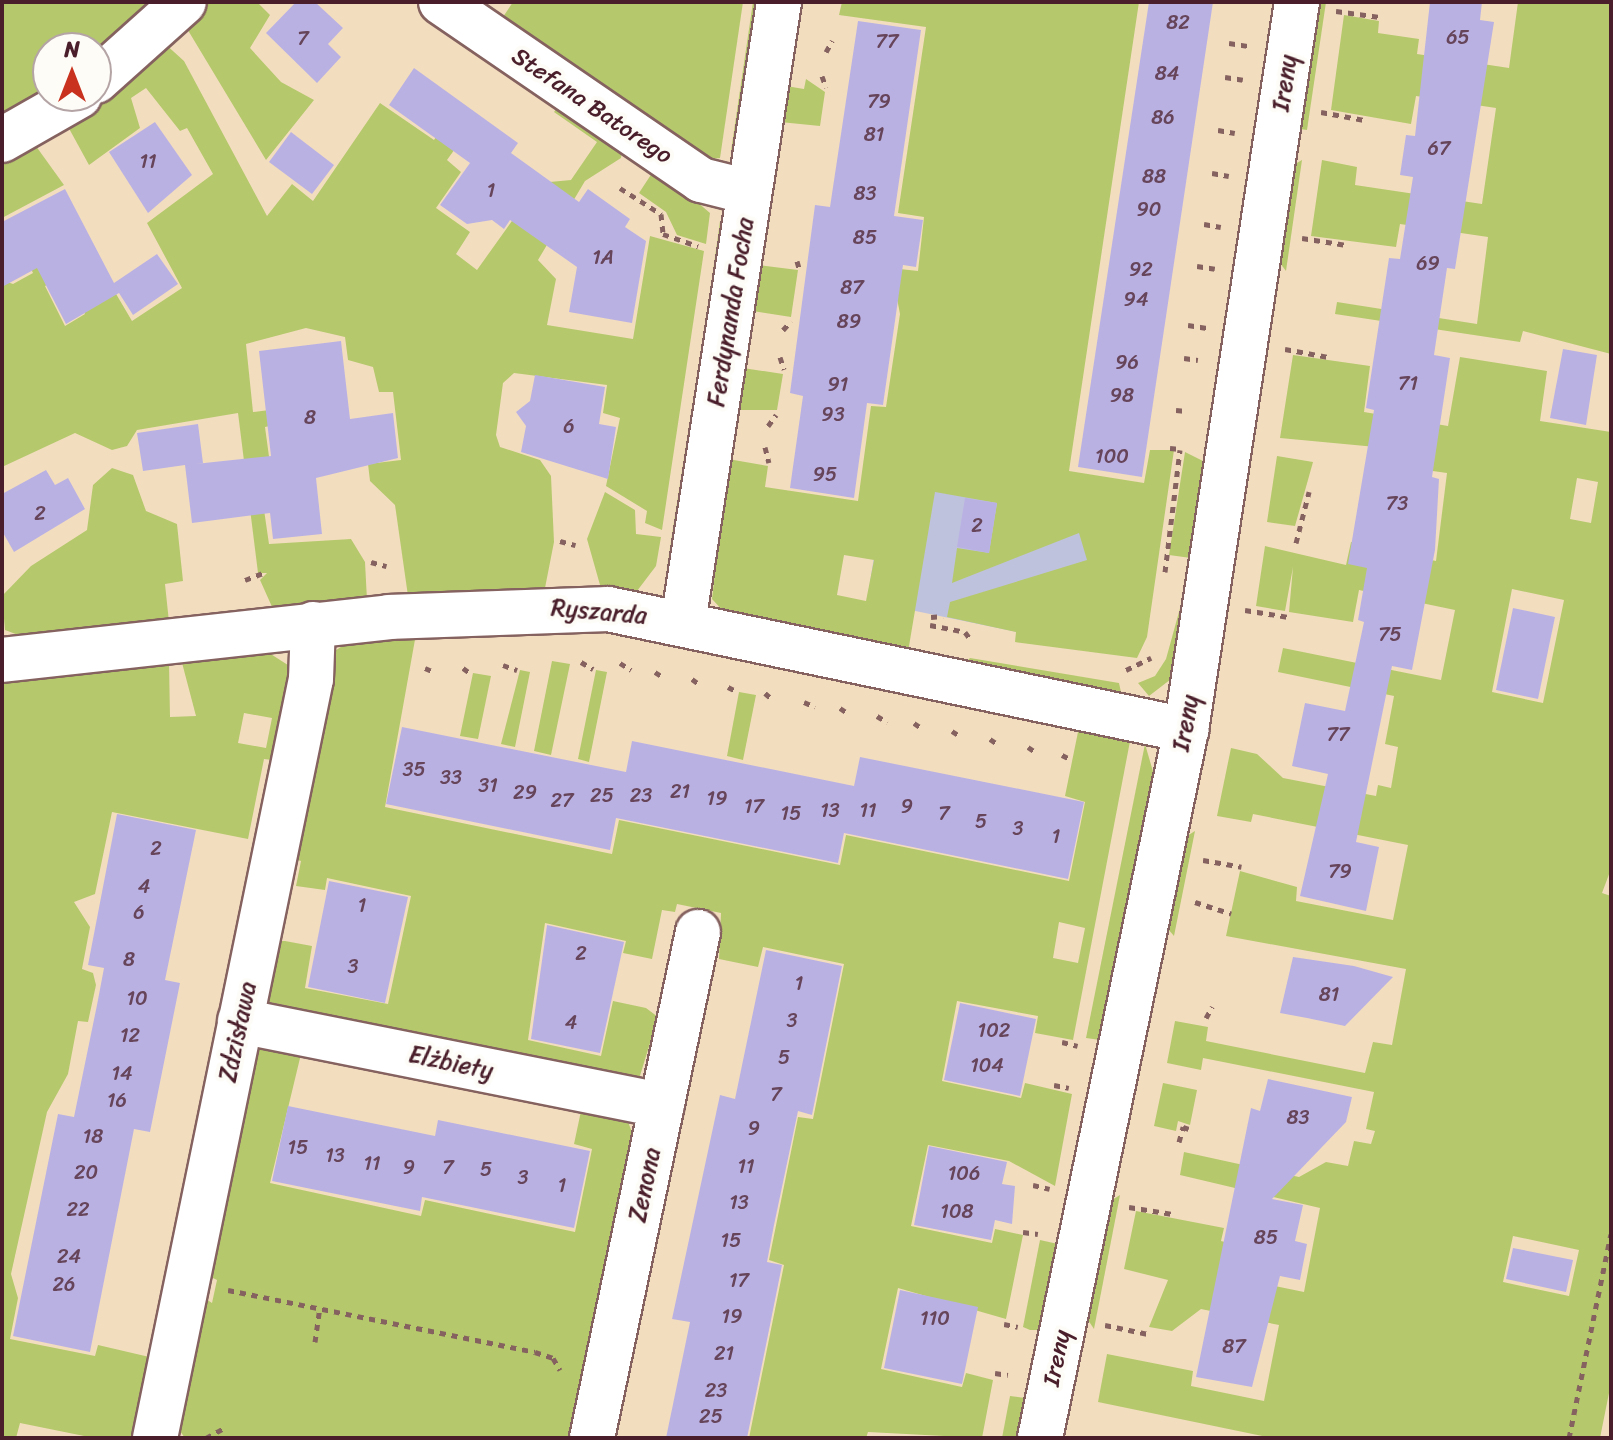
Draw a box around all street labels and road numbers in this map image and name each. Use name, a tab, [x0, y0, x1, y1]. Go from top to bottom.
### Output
street label: Stefana Batorego	[506, 42, 678, 170]
street label: Ireny	[1267, 53, 1303, 113]
street label: Ferdynanda Focha	[702, 215, 760, 409]
street label: Ryszarda	[550, 593, 648, 631]
street label: Ireny	[1167, 692, 1205, 754]
street label: Zdzisława	[213, 979, 263, 1085]
street label: Elżbiety	[406, 1040, 496, 1086]
street label: Zenona	[623, 1145, 667, 1225]
street label: Ireny	[1037, 1327, 1077, 1389]

